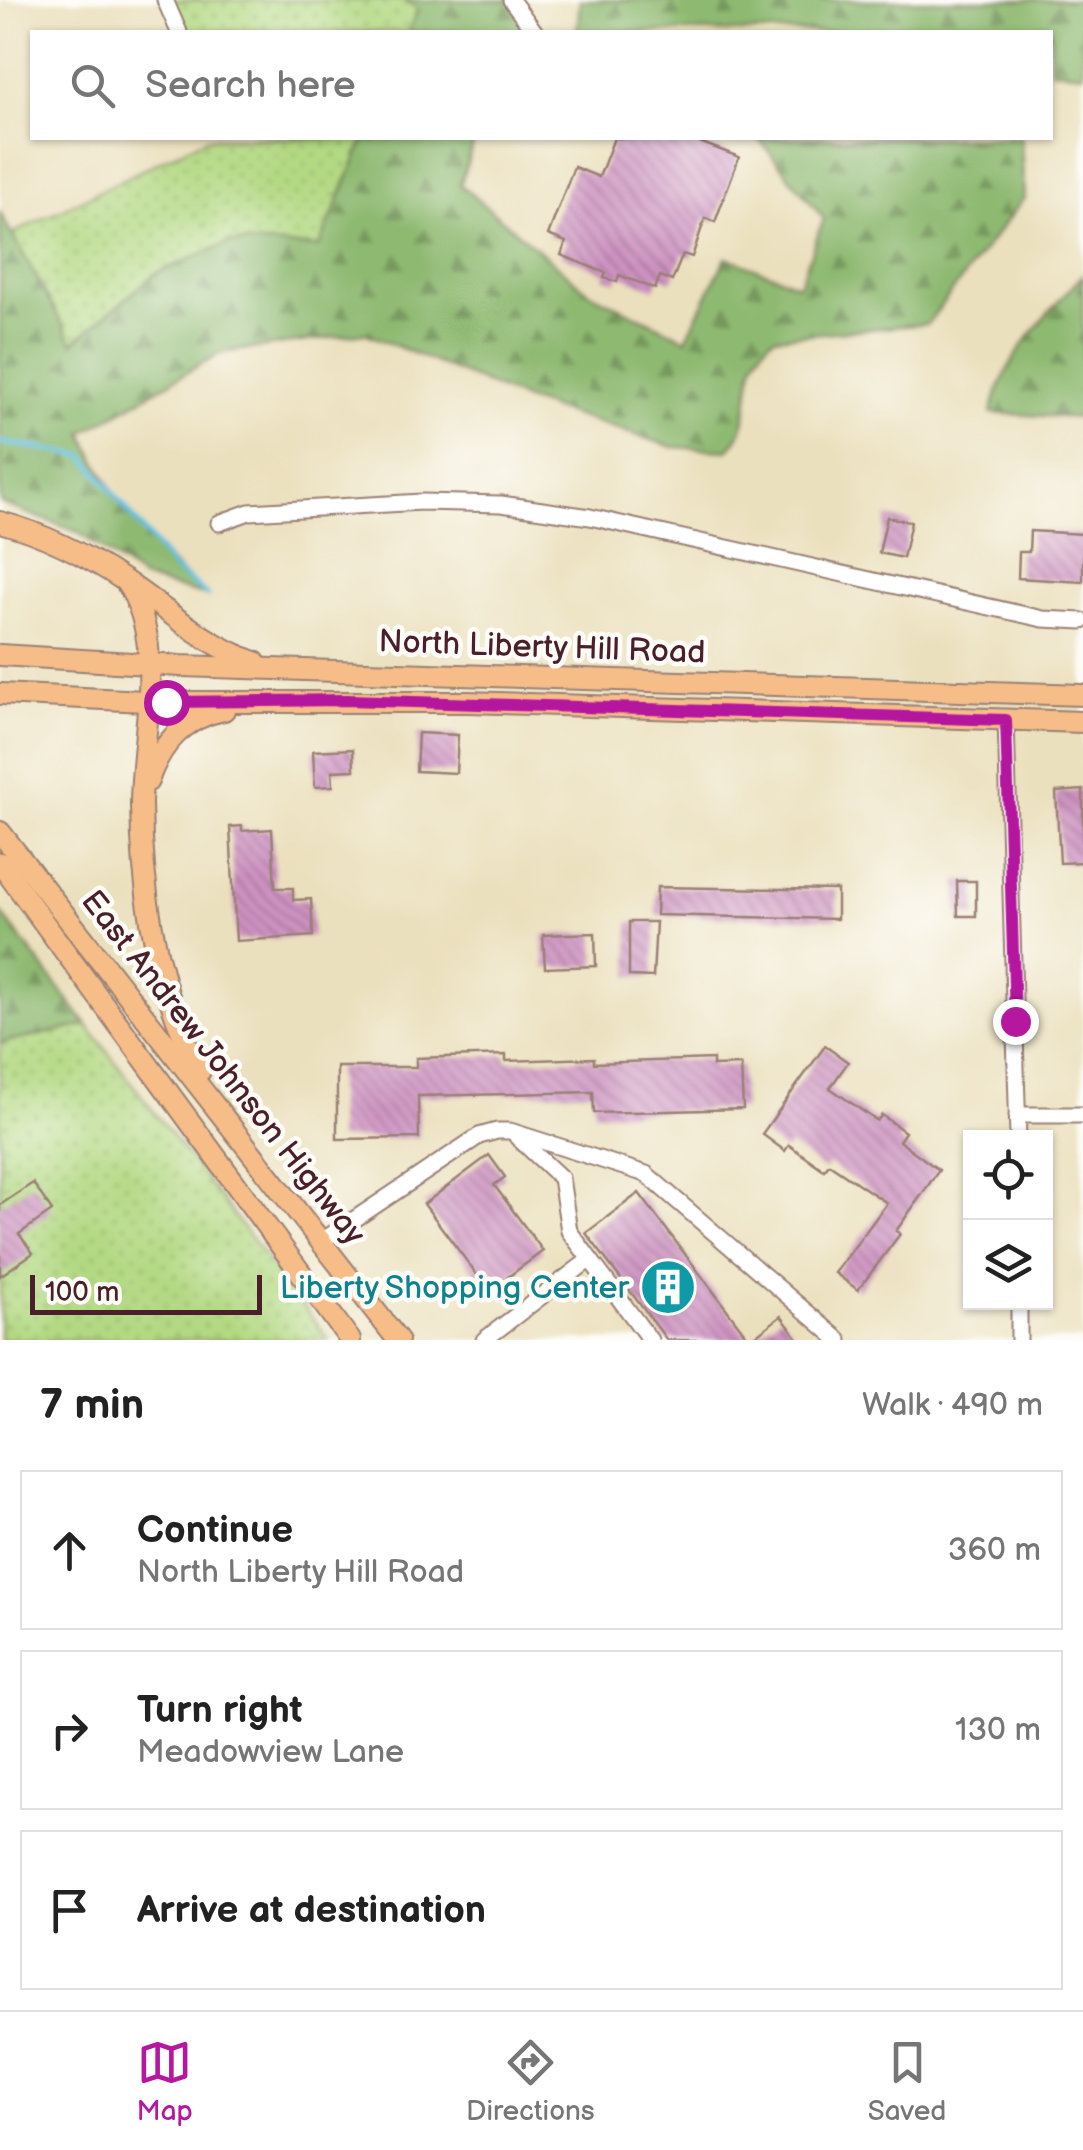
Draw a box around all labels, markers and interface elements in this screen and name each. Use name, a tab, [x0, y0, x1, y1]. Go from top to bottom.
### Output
search box	[30, 30, 1053, 140]
icon: search	[65, 58, 120, 113]
text: Search here	[145, 63, 356, 108]
street label: North Liberty Hill Road	[378, 622, 706, 673]
route start	[144, 680, 190, 726]
street label: East Andrew Johnson Highway	[72, 883, 374, 1253]
route end	[993, 999, 1039, 1045]
map controls	[963, 1130, 1053, 1310]
button: locate	[963, 1130, 1053, 1220]
button: layers	[963, 1220, 1053, 1310]
building icon: Liberty Shopping Center	[638, 1257, 698, 1317]
place label: Liberty Shopping Center	[280, 1269, 629, 1308]
scale bar	[30, 1270, 262, 1314]
text: 100 m	[45, 1276, 119, 1309]
text: 7 min	[40, 1380, 144, 1431]
text: Walk · 490 m	[862, 1386, 1043, 1425]
text: Continue	[137, 1508, 293, 1553]
icon: ahead	[42, 1523, 97, 1578]
text: 360 m	[948, 1531, 1041, 1570]
text: North Liberty Hill Road	[137, 1553, 464, 1592]
text: Turn right	[137, 1688, 302, 1733]
icon: right	[42, 1703, 97, 1758]
text: 130 m	[955, 1711, 1041, 1750]
text: Meadowview Lane	[137, 1733, 404, 1772]
icon: arrive	[42, 1883, 97, 1938]
text: Arrive at destination	[137, 1888, 486, 1933]
tab: Map	[137, 2035, 193, 2128]
tab: Directions	[466, 2035, 595, 2128]
tab: Saved	[868, 2035, 946, 2128]

